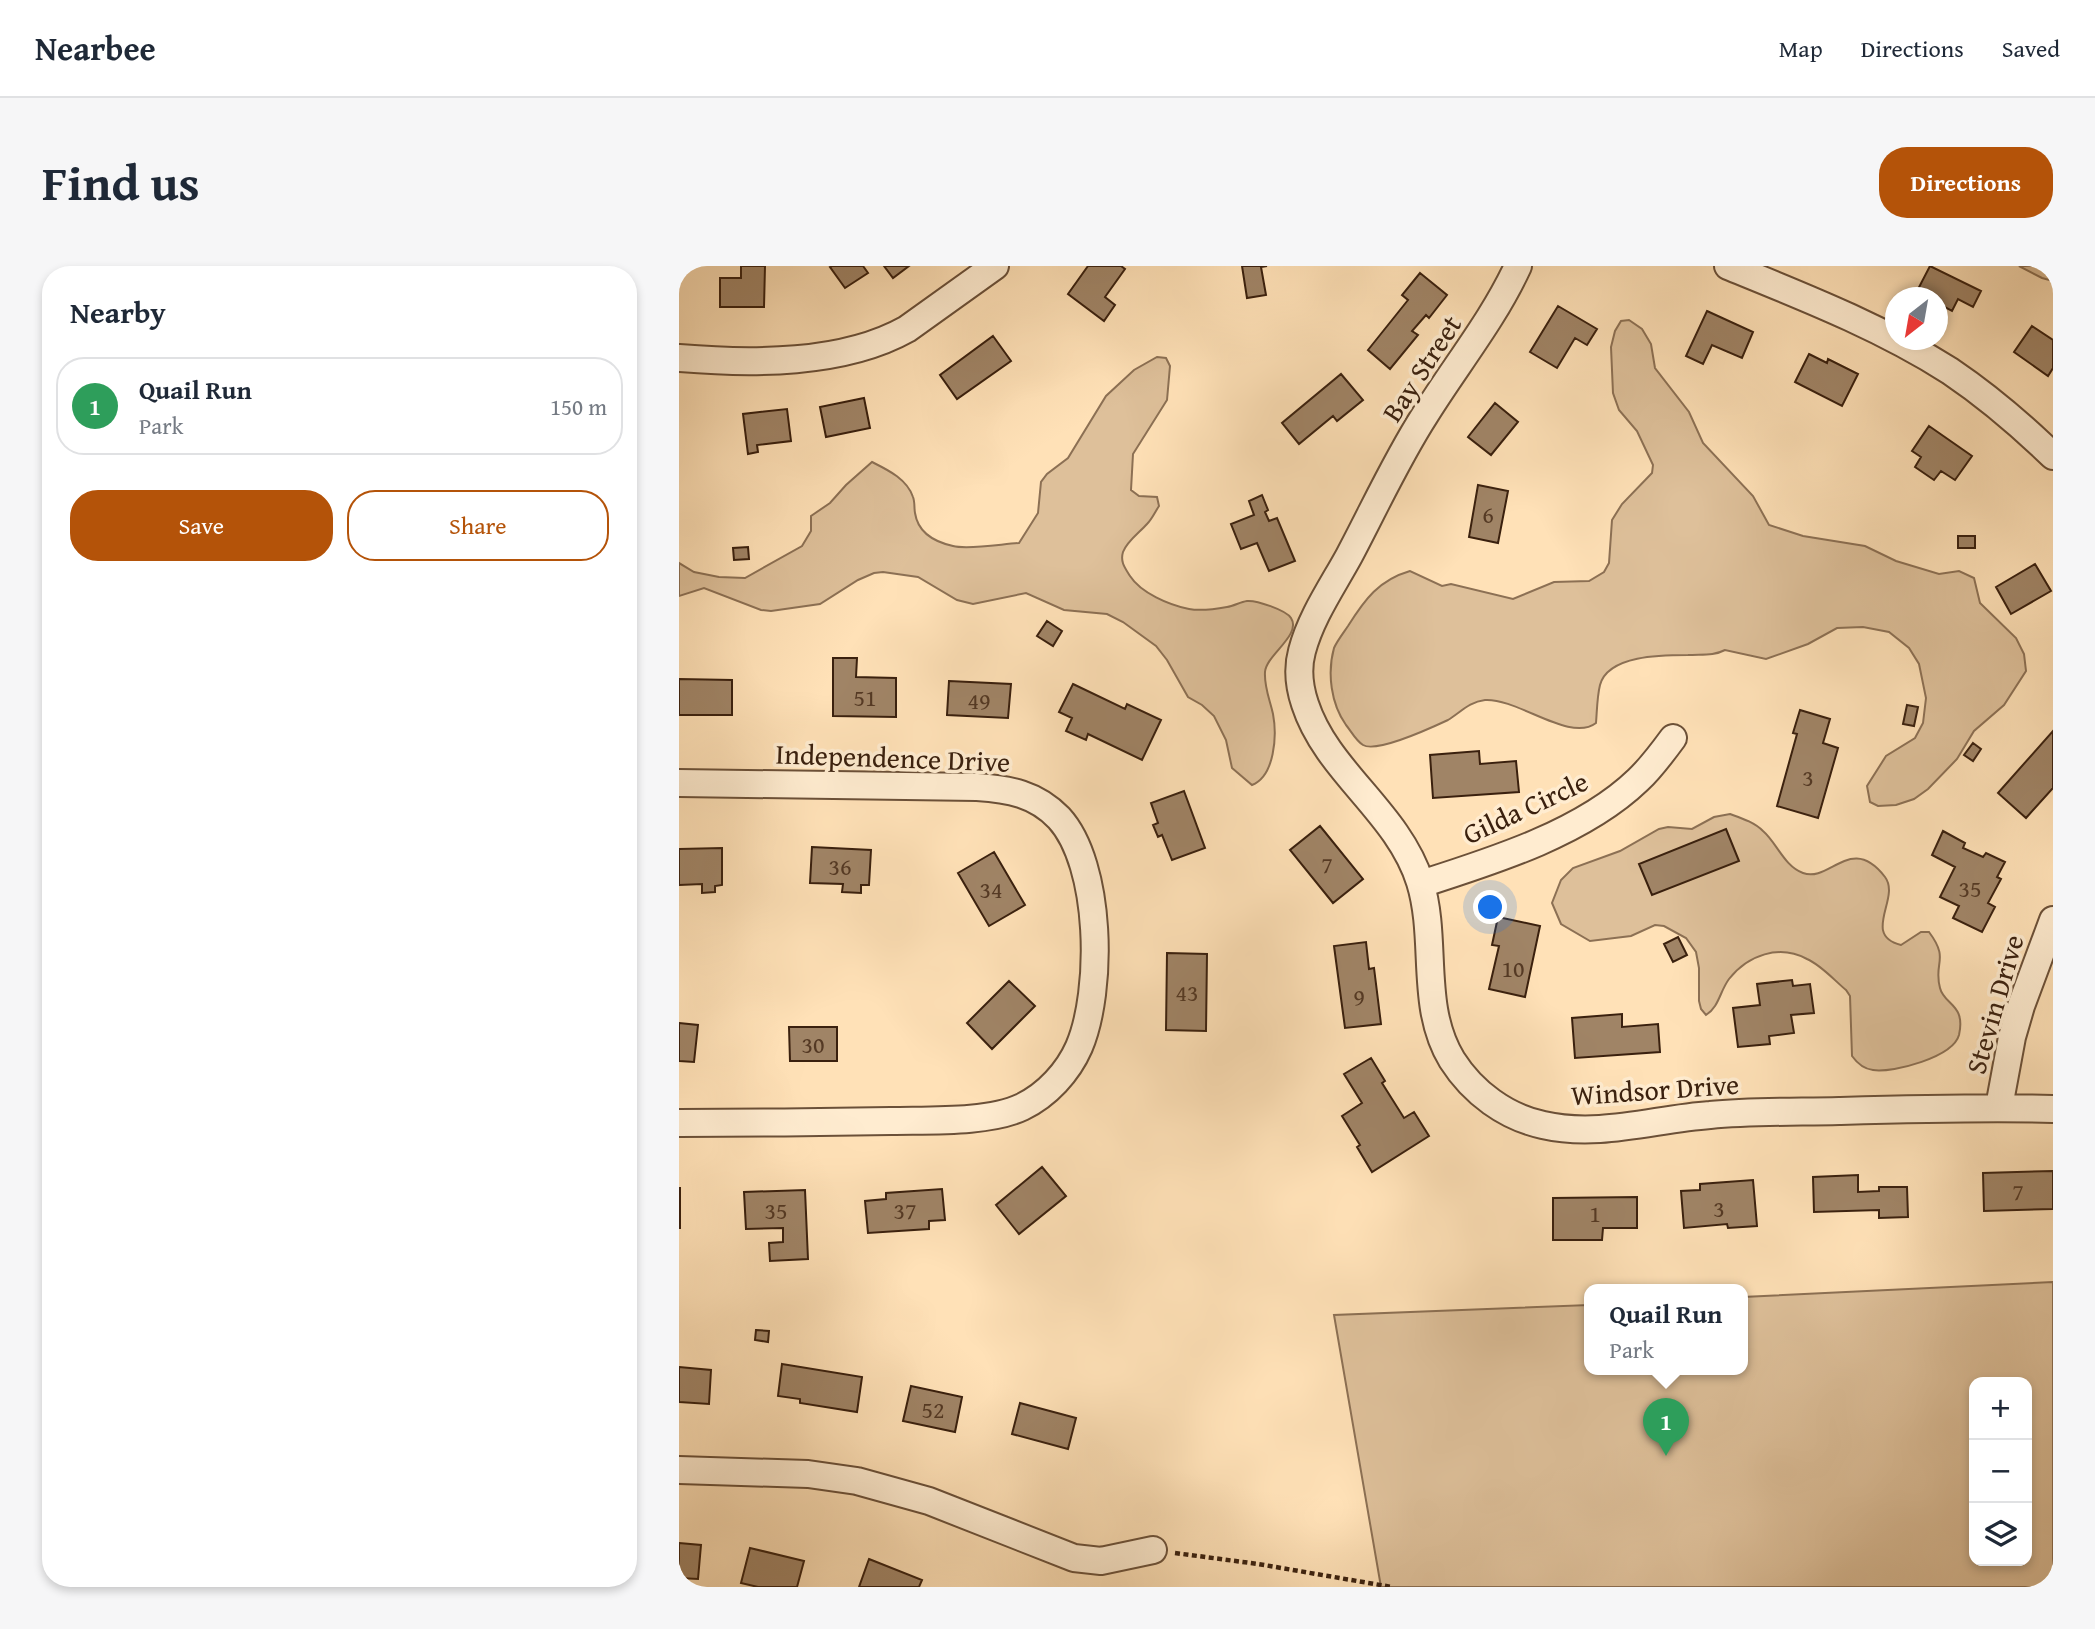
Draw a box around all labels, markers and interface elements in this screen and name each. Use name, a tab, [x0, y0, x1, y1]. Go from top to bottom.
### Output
text: Nearbee	[35, 24, 156, 72]
text: Map	[1779, 31, 1823, 66]
text: Directions	[1861, 31, 1964, 66]
text: Saved	[2002, 31, 2060, 66]
text: Find us	[42, 146, 200, 218]
button: Directions	[1879, 147, 2053, 218]
north arrow	[1885, 287, 1948, 350]
text: Nearby	[70, 290, 166, 334]
street label: Bay Street	[1371, 306, 1471, 430]
text: Quail Run	[139, 370, 252, 409]
text: 1	[89, 390, 101, 423]
text: 150 m	[550, 390, 607, 423]
text: Park	[139, 409, 183, 442]
button: Save	[70, 490, 333, 561]
button: Share	[347, 490, 609, 561]
house number: 6	[1482, 497, 1494, 532]
house number: 51	[853, 680, 877, 715]
house number: 49	[967, 683, 991, 718]
street label: Independence Drive	[775, 732, 1011, 782]
street label: Gilda Circle	[1456, 760, 1594, 854]
house number: 3	[1802, 760, 1814, 795]
house number: 7	[1321, 847, 1333, 882]
house number: 36	[828, 849, 852, 884]
house number: 35	[1958, 871, 1982, 906]
house number: 34	[979, 872, 1003, 907]
your location	[1473, 890, 1507, 924]
street label: Stevin Drive	[1955, 930, 2033, 1078]
house number: 10	[1501, 951, 1525, 986]
house number: 43	[1175, 975, 1199, 1010]
house number: 9	[1353, 979, 1365, 1014]
house number: 30	[801, 1027, 825, 1062]
street label: Windsor Drive	[1570, 1063, 1740, 1115]
house number: 7	[2012, 1174, 2024, 1209]
house number: 3	[1713, 1191, 1725, 1226]
house number: 35	[764, 1193, 788, 1228]
house number: 37	[893, 1193, 917, 1228]
house number: 1	[1589, 1196, 1601, 1231]
popup	[1584, 1284, 1748, 1375]
text: Quail Run	[1610, 1294, 1722, 1333]
text: Park	[1610, 1333, 1654, 1366]
map controls	[1969, 1377, 2032, 1566]
button: +	[1969, 1377, 2032, 1440]
house number: 52	[921, 1392, 945, 1427]
pin: 1	[1643, 1398, 1689, 1456]
button: −	[1969, 1440, 2032, 1503]
button: layers	[1969, 1503, 2032, 1566]

